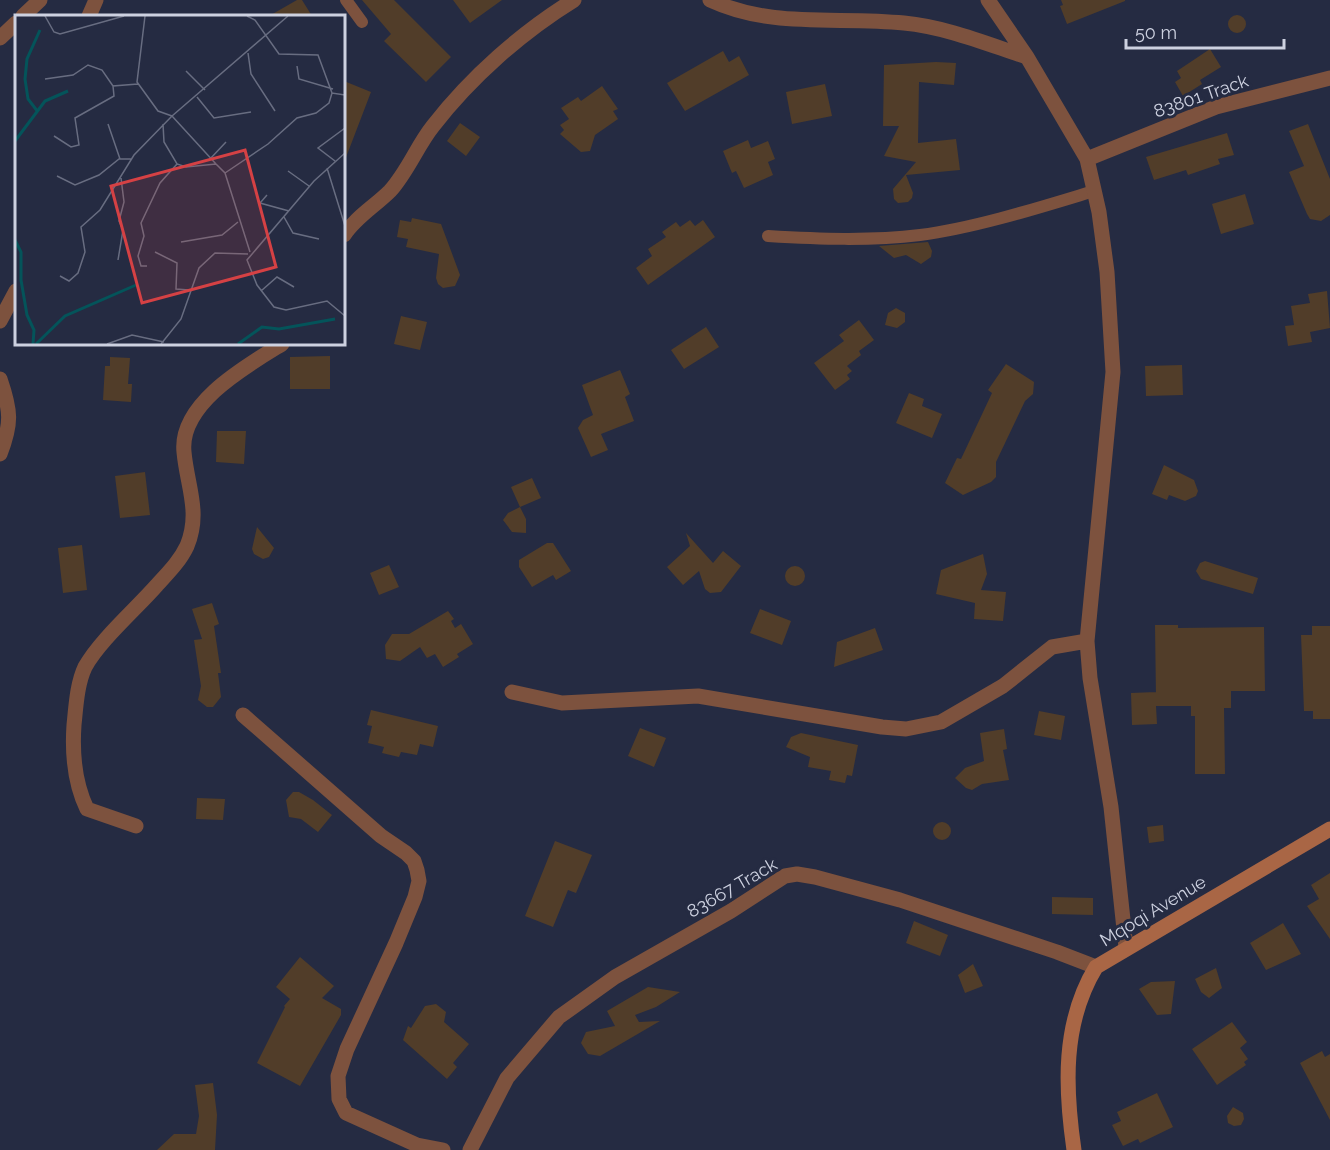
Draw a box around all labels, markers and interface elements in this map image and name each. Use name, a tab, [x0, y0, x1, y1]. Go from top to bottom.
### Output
scale bar	[1126, 12, 1284, 50]
inset map	[15, 15, 345, 345]
text: 50 m	[1135, 22, 1177, 43]
street label: 83801 Track	[1151, 69, 1251, 122]
street label: 83667 Track	[683, 853, 781, 922]
street label: Mqoqi Avenue	[1096, 871, 1210, 950]

